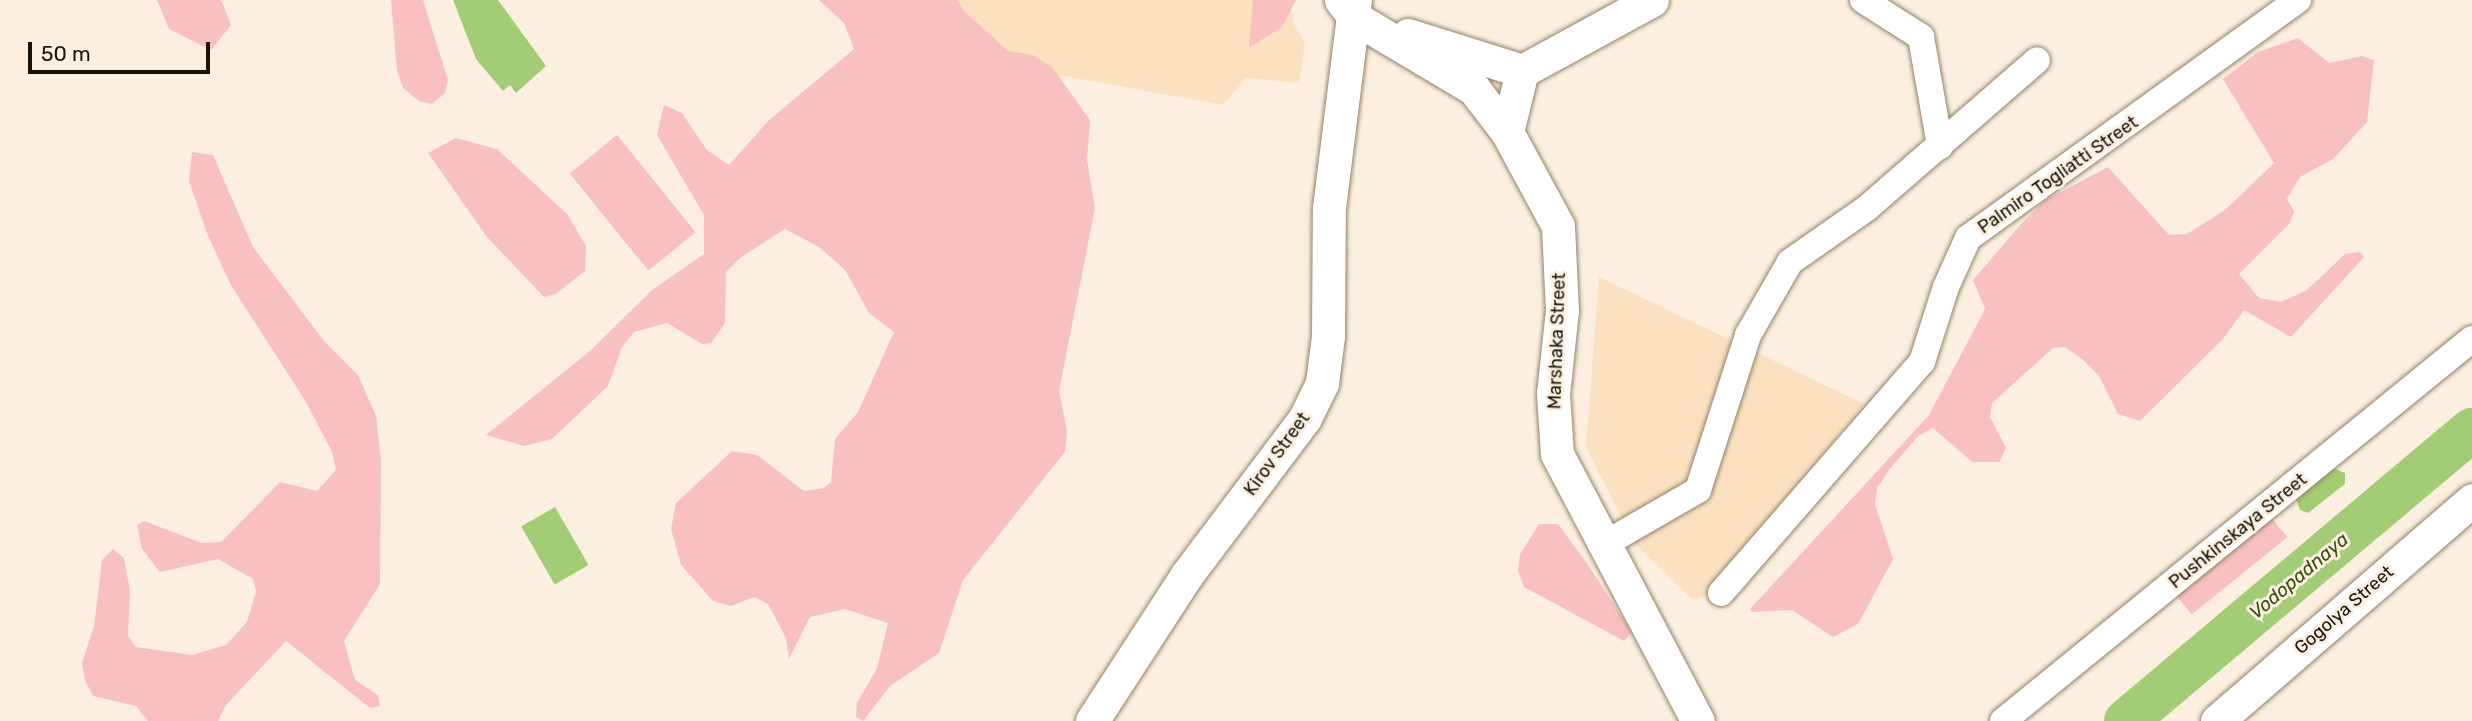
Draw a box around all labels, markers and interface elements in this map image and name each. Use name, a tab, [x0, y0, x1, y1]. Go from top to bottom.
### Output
scale bar	[32, 28, 214, 72]
text: 50 m	[41, 41, 91, 66]
street label: Palmiro Togliatti Street	[1974, 111, 2142, 239]
street label: Marshaka Street	[1544, 272, 1570, 410]
street label: Kirov Street	[1239, 408, 1315, 500]
street label: Pushkinskaya Street	[2165, 469, 2311, 593]
water label: Vodopadnaya	[2245, 528, 2353, 624]
street label: Gogolya Street	[2290, 561, 2398, 659]

